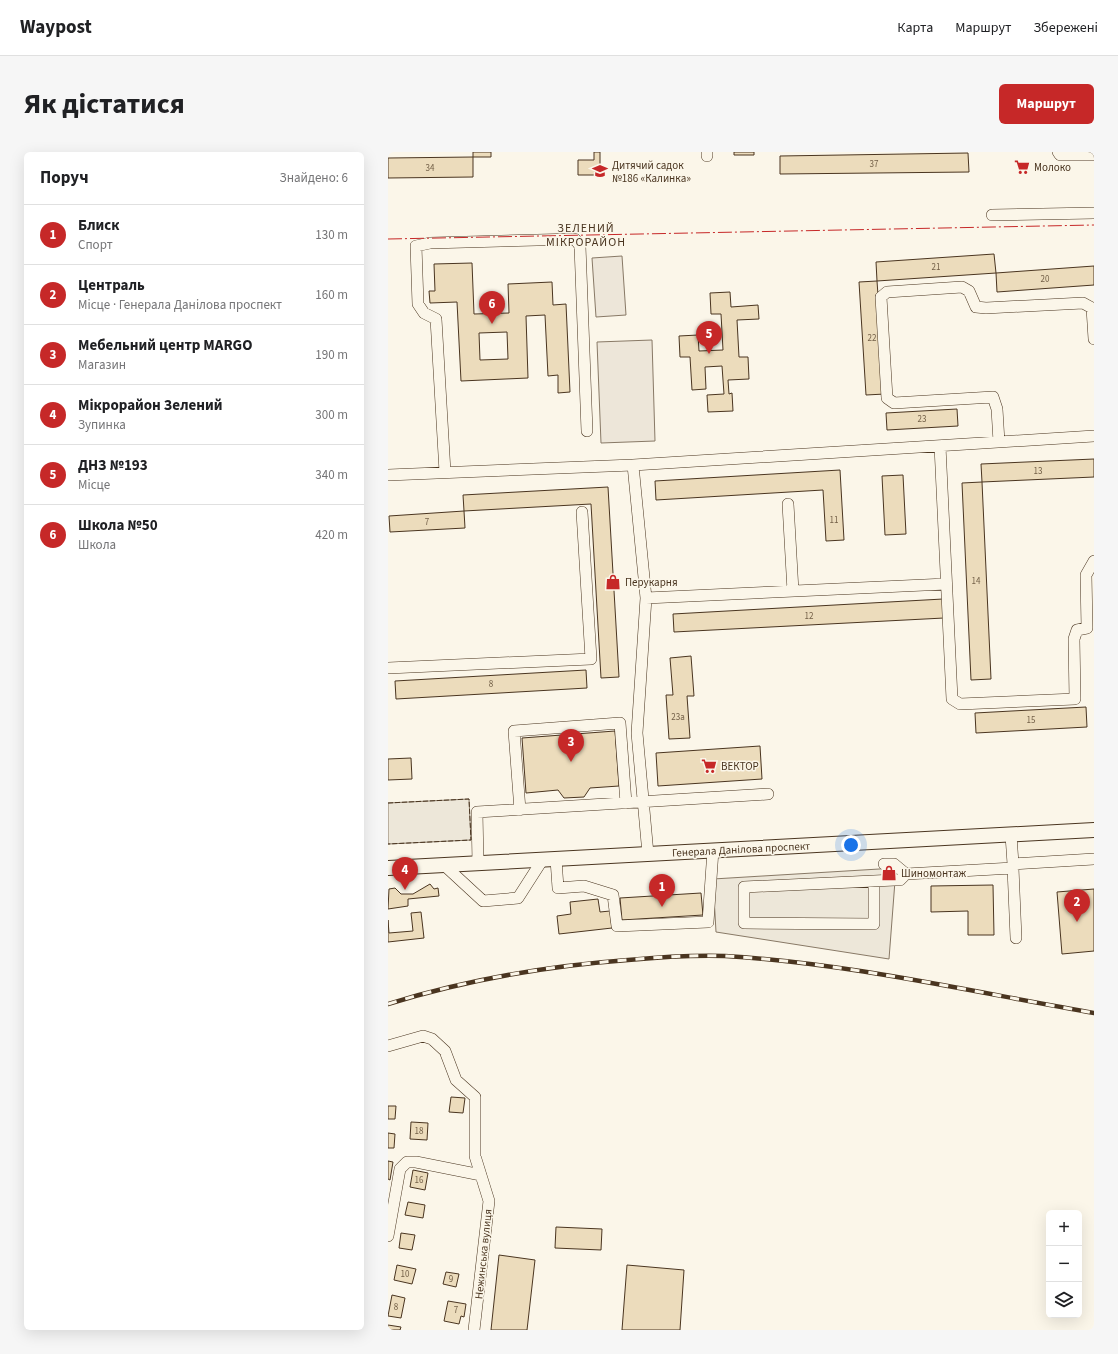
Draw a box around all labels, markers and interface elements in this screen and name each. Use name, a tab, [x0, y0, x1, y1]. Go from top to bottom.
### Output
text: Waypost	[20, 14, 92, 41]
text: Карта	[897, 18, 933, 38]
text: Маршрут	[955, 18, 1011, 38]
text: Збережені	[1033, 18, 1098, 38]
text: Як дістатися	[24, 84, 185, 124]
button: Маршрут	[999, 84, 1094, 124]
place label: Дитячий садок №186 «Калинка»	[612, 158, 691, 186]
house number: 37	[870, 158, 879, 171]
supermarket icon: Молоко	[1013, 158, 1031, 176]
place label: Молоко	[1034, 160, 1071, 175]
house number: 34	[426, 162, 435, 175]
school or university icon: Дитячий садок №186 «Калинка»	[591, 162, 609, 180]
text: Поруч	[40, 166, 89, 190]
text: Знайдено: 6	[280, 169, 348, 187]
text: Блиск	[78, 215, 120, 236]
district label: ЗЕЛЕНИЙ МІКРОРАЙОН	[546, 220, 626, 251]
text: 1	[50, 226, 56, 244]
text: 130 m	[315, 226, 348, 244]
text: Спорт	[78, 236, 113, 254]
house number: 21	[932, 261, 940, 274]
house number: 20	[1041, 273, 1050, 286]
text: Централь	[78, 275, 145, 296]
text: 2	[50, 286, 56, 304]
text: 160 m	[315, 286, 348, 304]
pin: 6	[479, 291, 505, 324]
text: Місце · Генерала Данілова проспект	[78, 296, 282, 314]
pin: 5	[696, 321, 722, 354]
house number: 22	[868, 332, 877, 345]
text: Мебельний центр MARGO	[78, 335, 252, 356]
text: 3	[50, 346, 56, 364]
text: 190 m	[315, 346, 348, 364]
text: Магазин	[78, 356, 126, 374]
text: Мікрорайон Зелений	[78, 395, 223, 416]
text: 4	[50, 406, 56, 424]
text: 300 m	[315, 406, 348, 424]
house number: 23	[918, 413, 927, 426]
text: Зупинка	[78, 416, 126, 434]
text: ДНЗ №193	[78, 455, 148, 476]
house number: 13	[1034, 465, 1043, 478]
text: 5	[50, 466, 56, 484]
text: 340 m	[315, 466, 348, 484]
text: Місце	[78, 476, 110, 494]
house number: 11	[830, 514, 838, 527]
text: Школа №50	[78, 515, 158, 536]
house number: 7	[425, 516, 430, 529]
text: 6	[50, 526, 56, 544]
text: 420 m	[315, 526, 348, 544]
text: Школа	[78, 536, 116, 554]
shop icon: Перукарня	[604, 573, 622, 591]
place label: Перукарня	[625, 575, 678, 590]
house number: 14	[972, 575, 981, 588]
house number: 12	[805, 610, 814, 623]
house number: 8	[489, 678, 494, 691]
house number: 23а	[671, 711, 685, 724]
house number: 15	[1027, 714, 1036, 727]
pin: 3	[558, 729, 584, 762]
supermarket icon: ВЕКТОР	[700, 757, 718, 775]
place label: ВЕКТОР	[721, 759, 759, 774]
your location	[841, 835, 861, 855]
street label: Генерала Данілова проспект	[672, 838, 810, 861]
pin: 4	[392, 857, 418, 890]
shop icon: Шиномонтаж	[880, 864, 898, 882]
place label: Шиномонтаж	[901, 866, 966, 881]
pin: 1	[649, 874, 675, 907]
pin: 2	[1064, 889, 1090, 922]
house number: 18	[415, 1125, 424, 1138]
house number: 16	[415, 1174, 424, 1187]
street label: Нежинська вулиця	[471, 1208, 496, 1300]
map controls	[1046, 1210, 1082, 1318]
button: +	[1046, 1210, 1082, 1246]
button: −	[1046, 1246, 1082, 1282]
house number: 10	[401, 1268, 410, 1281]
house number: 9	[449, 1273, 454, 1286]
button: layers	[1046, 1282, 1082, 1318]
house number: 8	[394, 1301, 399, 1314]
house number: 7	[454, 1304, 459, 1317]

